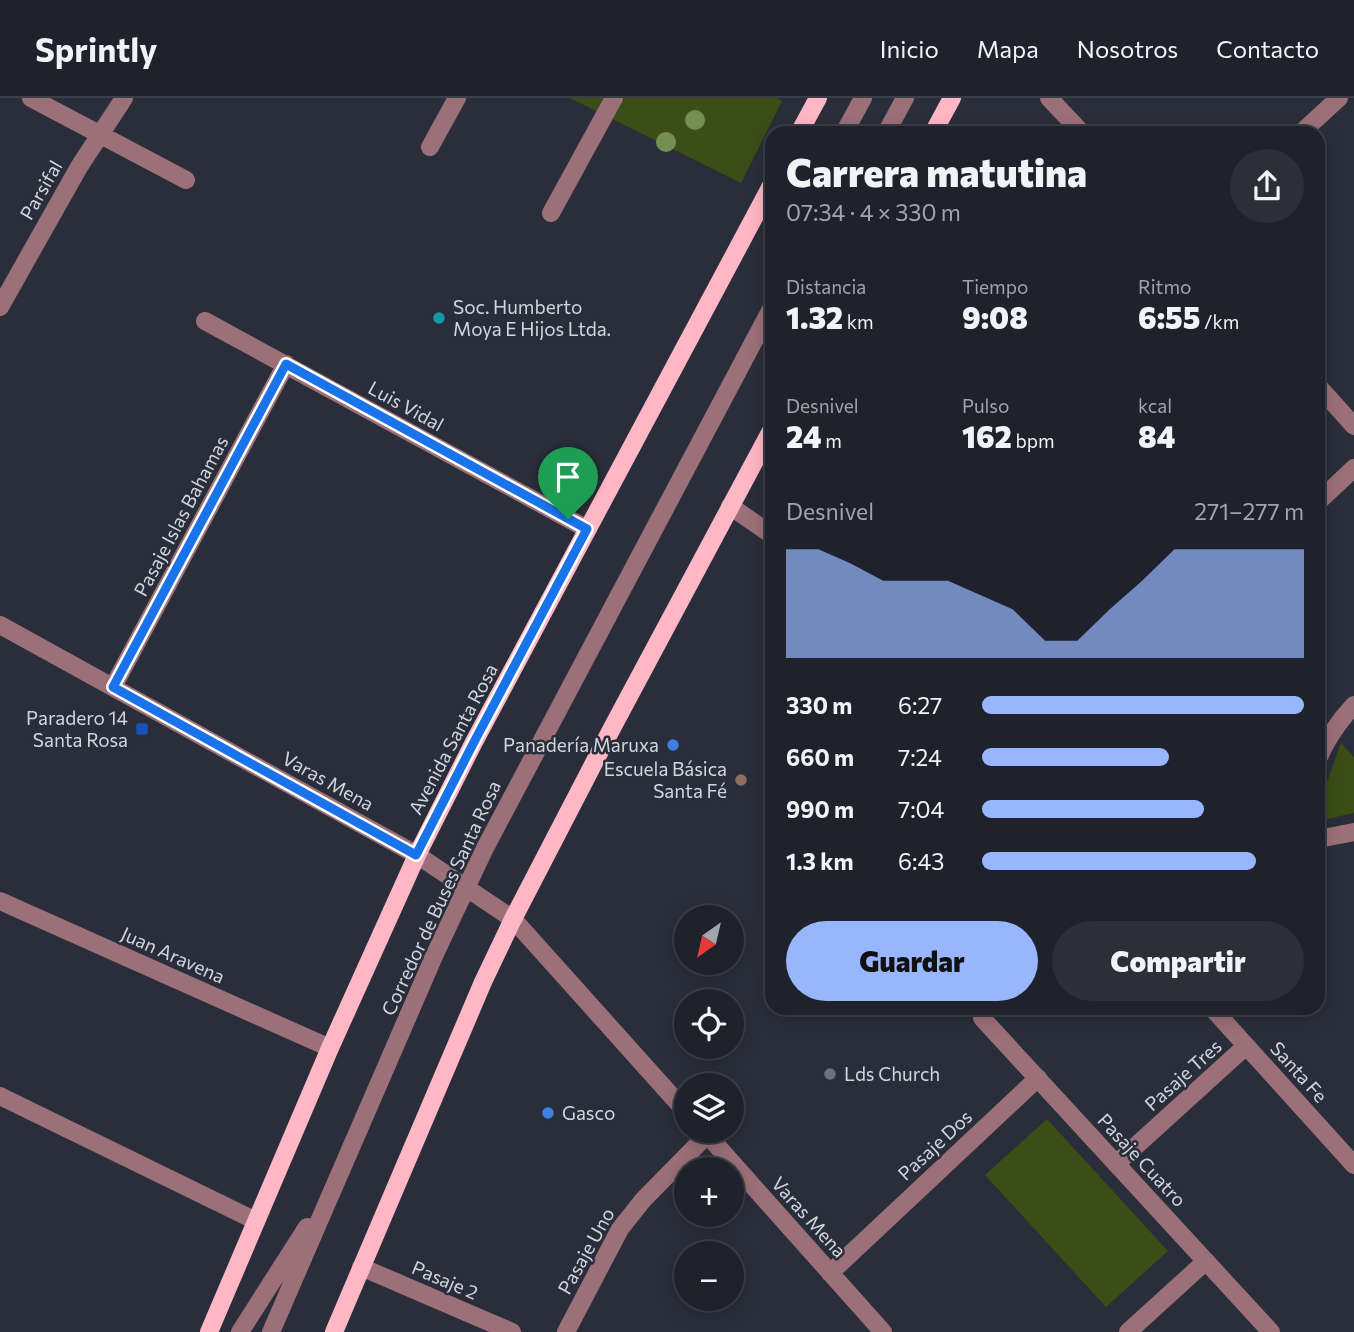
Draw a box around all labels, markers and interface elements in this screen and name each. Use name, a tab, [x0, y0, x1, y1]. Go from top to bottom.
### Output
text: Sprintly	[35, 28, 157, 69]
text: Inicio	[880, 34, 939, 63]
text: Mapa	[977, 34, 1039, 63]
text: Nosotros	[1077, 34, 1178, 63]
text: Contacto	[1216, 34, 1319, 63]
text: Carrera matutina	[786, 148, 1087, 195]
button: share	[1230, 149, 1304, 223]
street label: Parsifal	[14, 156, 67, 224]
text: 07:34 · 4 × 330 m	[786, 198, 961, 226]
text: Distancia	[786, 275, 866, 298]
text: Tiempo	[962, 275, 1028, 298]
text: Ritmo	[1138, 275, 1191, 298]
place label: Soc. Humberto Moya E Hijos Ltda.	[453, 295, 611, 340]
text: 1.32	[786, 298, 843, 335]
text: 9:08	[962, 298, 1028, 335]
text: 6:55	[1138, 298, 1200, 335]
marker: Soc. Humberto Moya E Hijos Ltda.	[431, 310, 447, 326]
text: km	[843, 310, 874, 333]
text: /km	[1200, 310, 1239, 333]
street label: Luis Vidal	[365, 376, 448, 436]
text: Desnivel	[786, 394, 859, 417]
text: Pulso	[962, 394, 1009, 417]
text: kcal	[1138, 394, 1172, 417]
text: 24	[786, 417, 822, 454]
text: 162	[962, 417, 1012, 454]
text: 84	[1138, 417, 1175, 454]
text: m	[822, 429, 842, 452]
text: bpm	[1012, 429, 1054, 452]
street label: Pasaje Islas Bahamas	[129, 432, 233, 600]
pin	[538, 447, 598, 519]
icon: arrive	[549, 458, 587, 496]
text: Desnivel	[786, 497, 874, 525]
text: 271–277 m	[1194, 497, 1304, 525]
street label: Avenida Santa Rosa	[403, 659, 502, 818]
text: 330 m	[786, 691, 852, 719]
text: 6:27	[898, 691, 942, 719]
place label: Paradero 14 Santa Rosa	[26, 706, 128, 751]
marker: Paradero 14 Santa Rosa	[134, 721, 150, 737]
place label: Panadería Maruxa	[503, 733, 659, 756]
marker: Panadería Maruxa	[665, 737, 681, 753]
text: 660 m	[786, 743, 854, 771]
text: 7:24	[898, 743, 942, 771]
street label: Varas Mena	[279, 746, 378, 815]
place label: Escuela Básica Santa Fé	[604, 757, 727, 802]
marker: Escuela Básica Santa Fé	[733, 772, 749, 788]
street label: Corredor de Buses Santa Rosa	[376, 777, 505, 1019]
text: 990 m	[786, 795, 854, 823]
text: 7:04	[898, 795, 944, 823]
text: 1.3 km	[786, 847, 854, 875]
text: 6:43	[898, 847, 944, 875]
north arrow	[674, 905, 744, 975]
map controls	[674, 905, 744, 1311]
street label: Juan Aravena	[118, 921, 229, 988]
button: Guardar	[786, 921, 1038, 1001]
button: Compartir	[1052, 921, 1304, 1001]
button: locate	[674, 989, 744, 1059]
street label: Pasaje Tres	[1139, 1034, 1226, 1115]
street label: Santa Fe	[1266, 1037, 1333, 1107]
place label: Lds Church	[844, 1062, 940, 1085]
marker: Lds Church	[822, 1066, 838, 1082]
button: layers	[674, 1073, 744, 1143]
place label: Gasco	[562, 1101, 615, 1124]
marker: Gasco	[540, 1105, 556, 1121]
street label: Pasaje Dos	[893, 1105, 976, 1185]
street label: Pasaje Cuatro	[1093, 1108, 1191, 1211]
button: +	[674, 1157, 744, 1227]
street label: Varas Mena	[767, 1172, 852, 1262]
street label: Pasaje Uno	[552, 1204, 619, 1298]
button: −	[674, 1241, 744, 1311]
street label: Pasaje 2	[409, 1255, 482, 1304]

